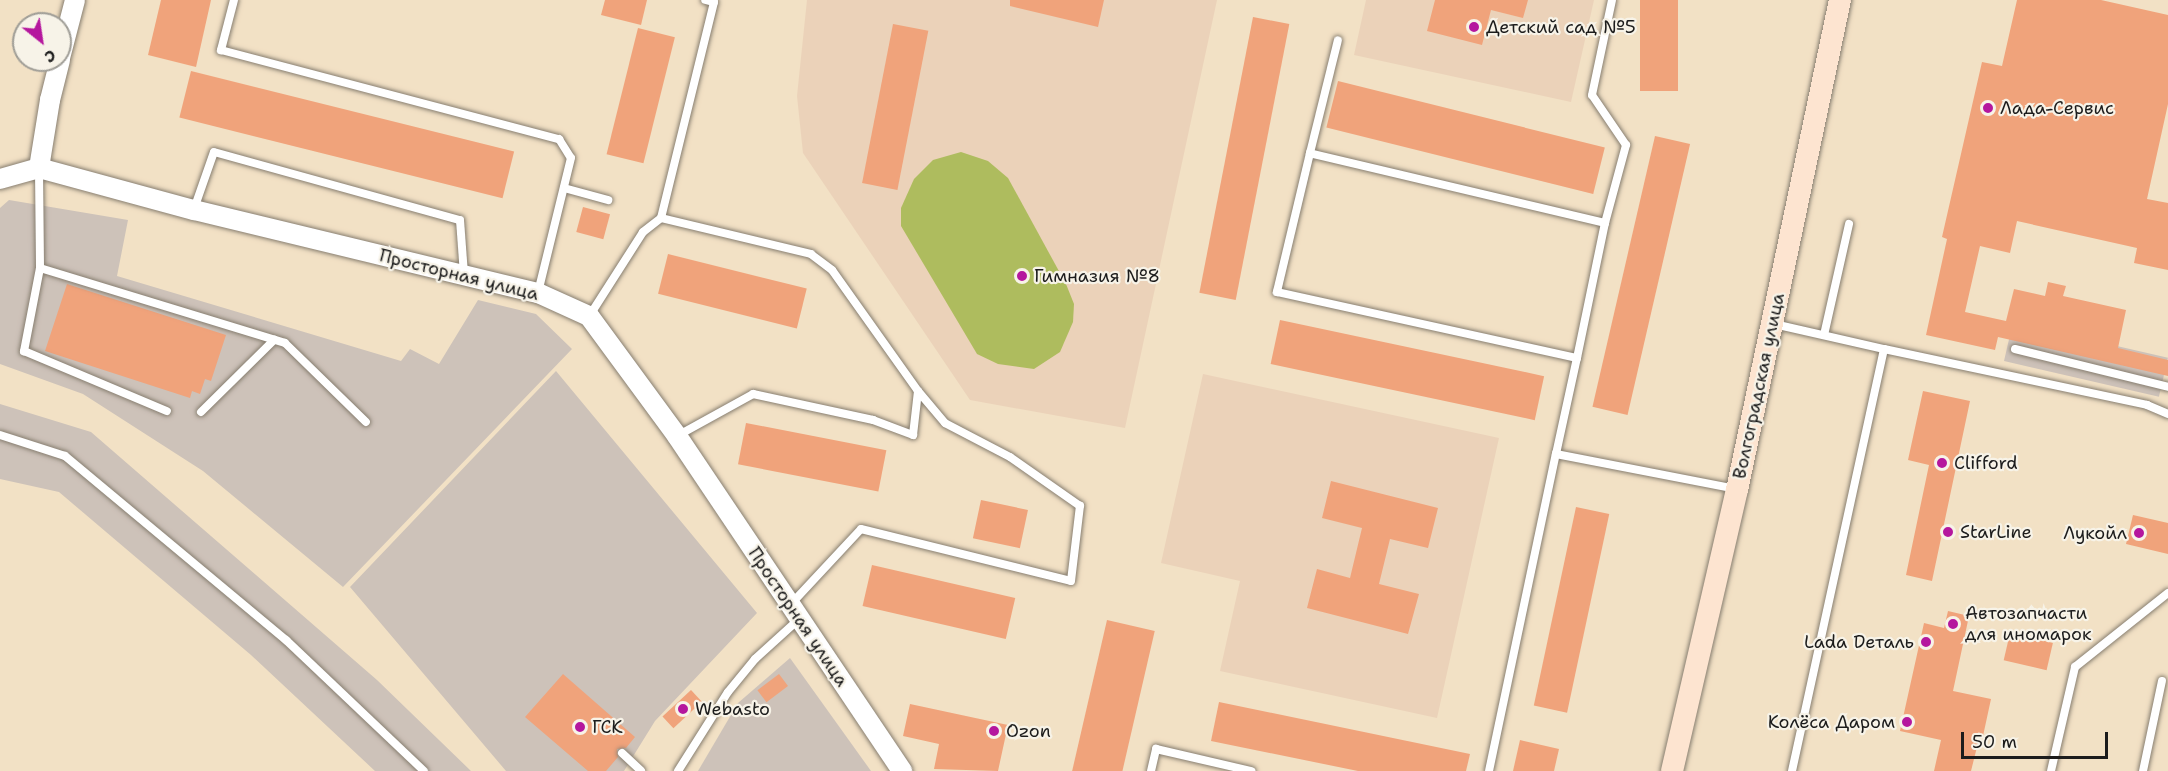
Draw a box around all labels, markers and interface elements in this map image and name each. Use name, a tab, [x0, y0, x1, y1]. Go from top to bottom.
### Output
north arrow	[12, 12, 72, 72]
place label: Детский сад №5	[1486, 16, 1636, 38]
marker: Детский сад №5	[1467, 20, 1481, 34]
text: С	[41, 45, 60, 68]
place label: Лада-Сервис	[2000, 97, 2114, 119]
marker: Лада-Сервис	[1981, 101, 1995, 115]
street label: Просторная улица	[377, 245, 541, 305]
place label: Гимназия №8	[1034, 265, 1160, 287]
marker: Гимназия №8	[1015, 269, 1029, 283]
street label: Волгоградская улица	[1729, 291, 1789, 481]
place label: Clifford	[1954, 452, 2018, 474]
marker: Clifford	[1935, 456, 1949, 470]
place label: StarLine	[1960, 521, 2032, 543]
place label: Лукойл	[2063, 522, 2127, 544]
marker: StarLine	[1941, 525, 1955, 539]
marker: Лукойл	[2132, 526, 2146, 540]
street label: Просторная улица	[743, 543, 853, 691]
place label: Автозапчасти для иномарок	[1965, 603, 2092, 646]
marker: Автозапчасти для иномарок	[1946, 617, 1960, 631]
place label: Lada Dеталь	[1804, 631, 1914, 653]
marker: Lada Dеталь	[1919, 635, 1933, 649]
place label: Webasto	[695, 698, 770, 720]
marker: Webasto	[676, 702, 690, 716]
place label: Колёса Даром	[1768, 711, 1895, 733]
marker: Колёса Даром	[1900, 715, 1914, 729]
place label: ГСК	[592, 716, 623, 738]
marker: ГСК	[573, 720, 587, 734]
place label: Ozon	[1006, 720, 1051, 742]
scale bar	[1964, 720, 2111, 758]
marker: Ozon	[987, 724, 1001, 738]
text: 50 m	[1972, 730, 2017, 754]

